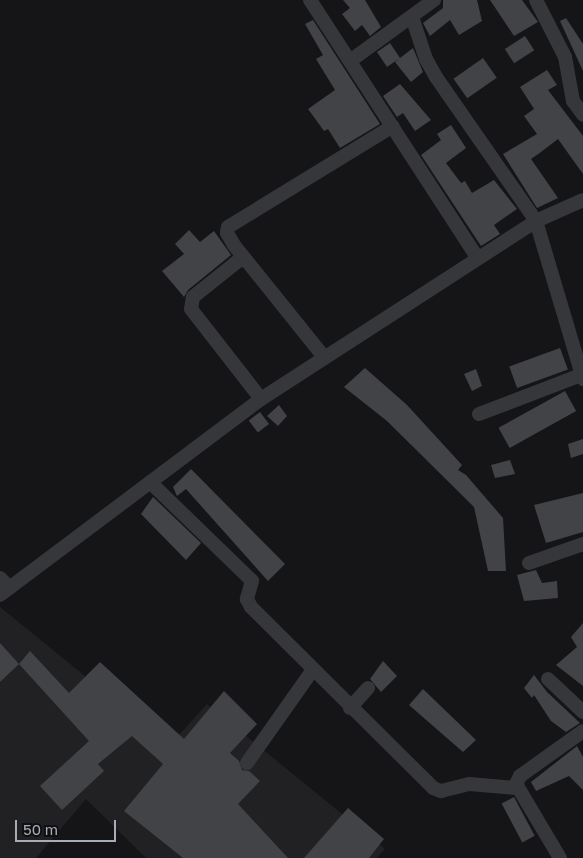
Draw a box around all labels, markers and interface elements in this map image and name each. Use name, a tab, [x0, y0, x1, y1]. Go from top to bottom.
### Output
scale bar	[18, 810, 119, 842]
text: 50 m	[23, 820, 58, 838]

